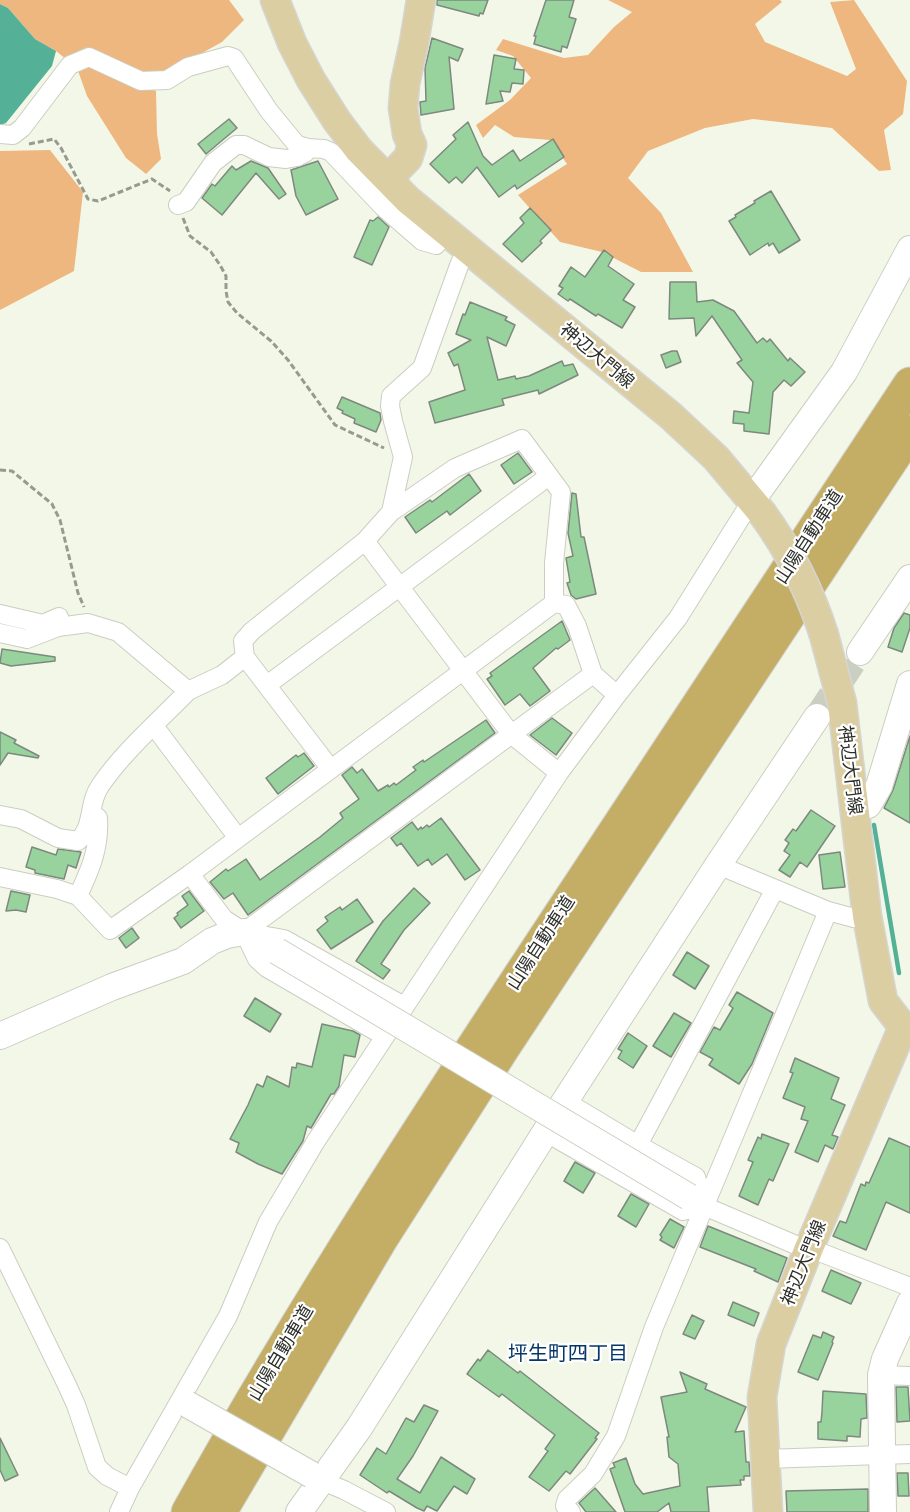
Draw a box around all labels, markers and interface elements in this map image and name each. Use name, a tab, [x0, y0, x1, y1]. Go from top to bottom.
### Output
street label: 神辺大門線	[556, 319, 638, 393]
street label: 山陽自動車道	[771, 486, 847, 588]
street label: 神辺大門線	[834, 724, 866, 816]
street label: 山陽自動車道	[503, 892, 579, 994]
street label: 神辺大門線	[777, 1217, 831, 1309]
street label: 山陽自動車道	[244, 1301, 318, 1405]
district label: 坪生町四丁目	[508, 1342, 628, 1366]

